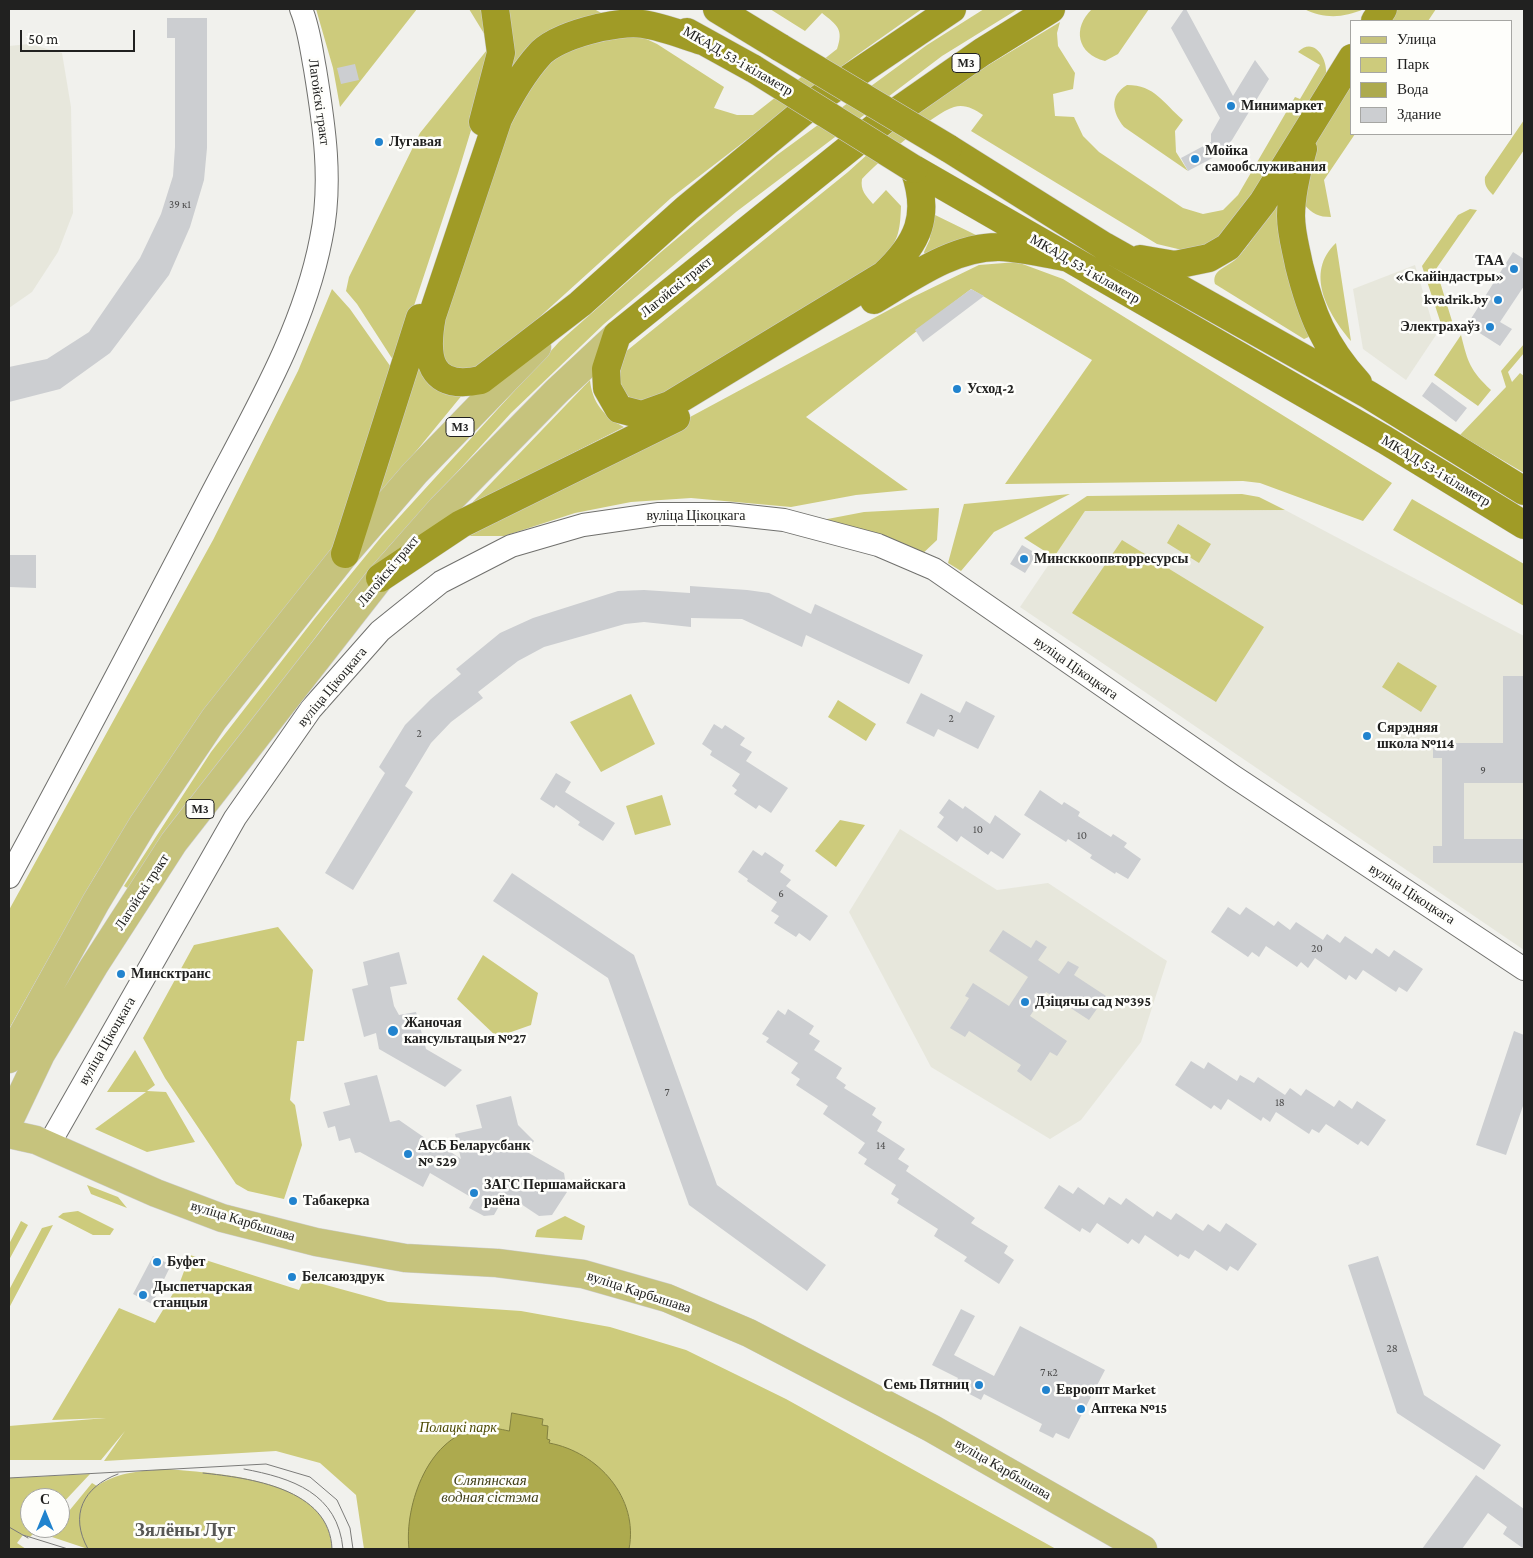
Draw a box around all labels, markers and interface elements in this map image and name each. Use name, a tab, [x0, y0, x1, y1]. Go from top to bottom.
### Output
scale bar	[22, 20, 138, 52]
legend	[1350, 20, 1513, 135]
street label: МКАД, 53-і кіламетр	[680, 23, 796, 99]
text: 50 m	[28, 31, 58, 47]
text: Улица	[1397, 31, 1436, 47]
road number: М3	[952, 54, 980, 72]
text: Парк	[1397, 56, 1429, 72]
street label: Лагойскі тракт	[305, 58, 333, 146]
text: Вода	[1397, 81, 1428, 97]
place label: Минимаркет	[1241, 98, 1323, 114]
marker: Минимаркет	[1225, 100, 1237, 112]
text: Здание	[1397, 106, 1441, 122]
place label: Лугавая	[389, 134, 442, 150]
marker: Лугавая	[373, 136, 385, 148]
place label: Мойка самообслуживания	[1205, 143, 1326, 176]
marker: Мойка самообслуживания	[1189, 153, 1201, 165]
house number: 39 к1	[169, 198, 191, 212]
street label: МКАД, 53-і кіламетр	[1027, 231, 1143, 307]
street label: Лагойскі тракт	[637, 253, 715, 321]
place label: ТАА «Скайіндастры»	[1395, 253, 1504, 286]
marker: ТАА «Скайіндастры»	[1508, 263, 1520, 275]
place label: kvadrik.by	[1424, 292, 1488, 308]
marker: kvadrik.by	[1492, 294, 1504, 306]
place label: Электрахаўз	[1400, 319, 1480, 335]
marker: Электрахаўз	[1484, 321, 1496, 333]
place label: Усход-2	[967, 381, 1014, 397]
marker: Усход-2	[951, 383, 963, 395]
road number: М3	[446, 418, 474, 437]
street label: МКАД, 53-і кіламетр	[1378, 432, 1494, 510]
street label: вуліца Цікоцкага	[646, 508, 746, 524]
street label: Лагойскі тракт	[353, 532, 423, 610]
place label: Минсккоопвторресурсы	[1034, 551, 1188, 567]
marker: Минсккоопвторресурсы	[1018, 553, 1030, 565]
street label: вуліца Цікоцкага	[1031, 633, 1121, 703]
street label: вуліца Цікоцкага	[294, 644, 370, 730]
house number: 2	[948, 712, 954, 726]
place label: Сярэдняя школа №114	[1377, 720, 1454, 752]
house number: 2	[416, 727, 422, 741]
marker: Сярэдняя школа №114	[1361, 730, 1373, 742]
house number: 9	[1480, 764, 1486, 778]
road number: М3	[186, 800, 214, 819]
house number: 10	[973, 823, 983, 837]
house number: 10	[1077, 829, 1087, 843]
street label: Лагойскі тракт	[111, 851, 173, 933]
street label: вуліца Цікоцкага	[1366, 860, 1458, 928]
house number: 6	[778, 887, 784, 901]
house number: 20	[1311, 942, 1323, 956]
place label: Минсктранс	[131, 966, 211, 982]
marker: Минсктранс	[115, 968, 127, 980]
street label: вуліца Цікоцкага	[75, 994, 139, 1088]
place label: Дзіцячы сад №395	[1035, 994, 1151, 1010]
marker: Дзіцячы сад №395	[1019, 996, 1031, 1008]
place label: Жаночая кансультацыя №27	[404, 1015, 526, 1048]
marker: Жаночая кансультацыя №27	[386, 1024, 400, 1038]
house number: 7	[664, 1086, 670, 1100]
house number: 18	[1275, 1096, 1285, 1110]
place label: АСБ Беларусбанк № 529	[418, 1138, 530, 1170]
house number: 14	[876, 1139, 886, 1153]
marker: АСБ Беларусбанк № 529	[402, 1148, 414, 1160]
place label: ЗАГС Першамайскага раёна	[484, 1177, 626, 1210]
marker: ЗАГС Першамайскага раёна	[468, 1187, 480, 1199]
place label: Табакерка	[303, 1193, 370, 1209]
marker: Табакерка	[287, 1195, 299, 1207]
street label: вуліца Карбышава	[189, 1197, 297, 1245]
place label: Буфет	[167, 1254, 205, 1270]
marker: Буфет	[151, 1256, 163, 1268]
street label: вуліца Карбышава	[585, 1267, 693, 1317]
place label: Белсаюздрук	[302, 1269, 385, 1285]
marker: Белсаюздрук	[286, 1271, 298, 1283]
place label: Дыспетчарская станцыя	[153, 1279, 252, 1311]
marker: Дыспетчарская станцыя	[137, 1289, 149, 1301]
house number: 28	[1386, 1342, 1398, 1356]
house number: 7 к2	[1040, 1366, 1058, 1380]
place label: Семь Пятниц	[883, 1377, 969, 1393]
marker: Семь Пятниц	[973, 1379, 985, 1391]
place label: Евроопт Market	[1056, 1382, 1156, 1398]
marker: Евроопт Market	[1040, 1384, 1052, 1396]
place label: Аптека №15	[1091, 1401, 1167, 1417]
marker: Аптека №15	[1075, 1403, 1087, 1415]
park label: Полацкі парк	[419, 1420, 497, 1436]
street label: вуліца Карбышава	[952, 1435, 1054, 1503]
water label: Сляпянская водная сістэма	[441, 1471, 539, 1506]
north arrow	[20, 1488, 70, 1538]
text: С	[40, 1491, 50, 1507]
district label: Зялёны Луг	[135, 1519, 235, 1541]

